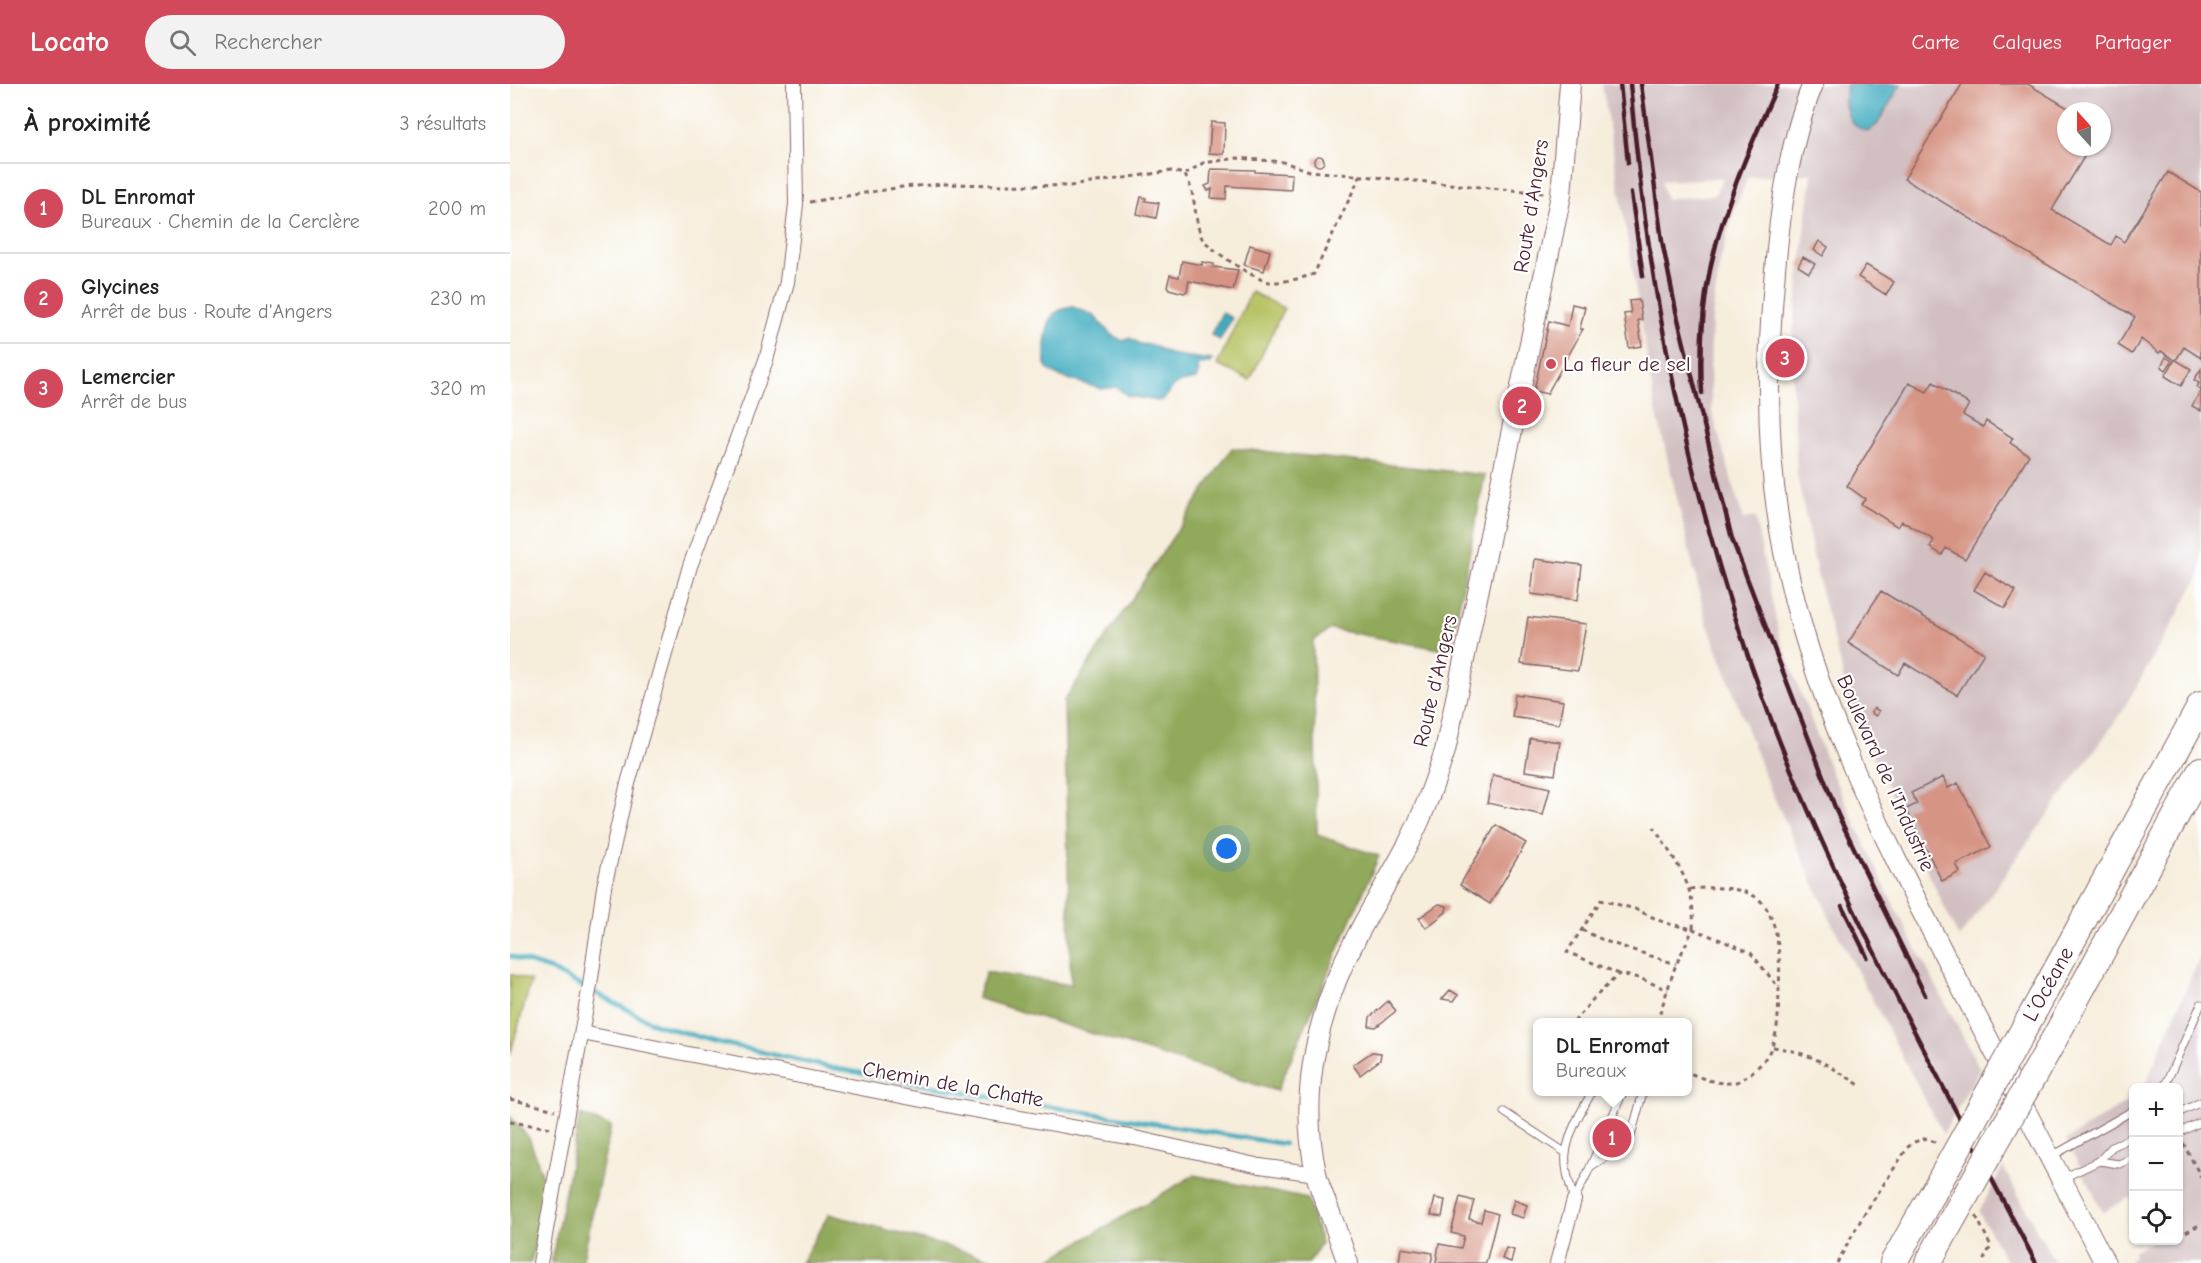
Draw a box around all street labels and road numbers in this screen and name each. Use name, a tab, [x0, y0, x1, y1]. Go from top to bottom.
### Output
street label: Route d'Angers	[1509, 138, 1553, 274]
street label: Route d'Angers	[1408, 613, 1462, 749]
street label: Boulevard de l'Industrie	[1832, 671, 1940, 875]
street label: L’Océane	[2018, 943, 2078, 1025]
street label: Chemin de la Chatte	[861, 1056, 1045, 1112]

